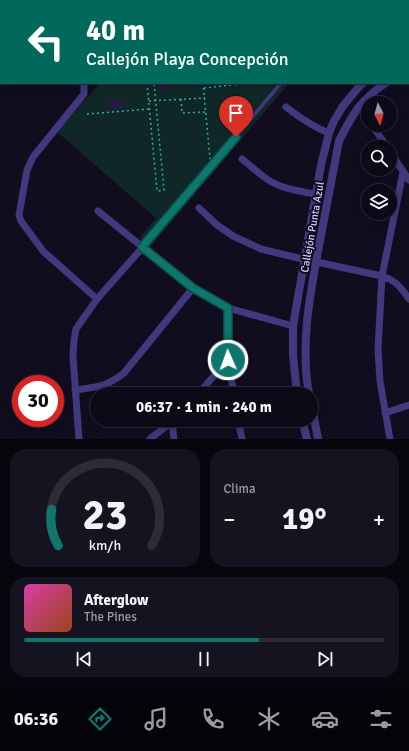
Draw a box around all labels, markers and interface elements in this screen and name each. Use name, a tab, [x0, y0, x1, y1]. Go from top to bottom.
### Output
text: 40 m	[86, 14, 145, 48]
icon: left	[20, 16, 72, 68]
text: Callejón Playa Concepción	[86, 48, 289, 70]
pin	[219, 96, 253, 137]
north arrow	[361, 96, 397, 132]
map controls	[361, 96, 397, 220]
icon: arrive	[225, 102, 247, 124]
button: search	[361, 140, 397, 176]
street label: Callejón Punta Azul	[298, 181, 327, 273]
button: layers	[361, 184, 397, 220]
position arrow	[207, 339, 249, 381]
speed limit sign: 30	[12, 375, 64, 427]
text: 06:37 · 1 min · 240 m	[136, 398, 272, 416]
text: Clima	[224, 481, 256, 497]
text: 23	[82, 490, 127, 541]
text: 19°	[282, 501, 326, 538]
text: −	[224, 506, 235, 533]
text: +	[373, 506, 385, 533]
text: km/h	[89, 537, 121, 554]
text: Afterglow	[84, 591, 148, 609]
text: The Pines	[84, 609, 137, 625]
icon: previous	[73, 648, 95, 670]
icon: pause	[193, 648, 215, 670]
icon: next	[314, 648, 336, 670]
icon: directions	[86, 705, 114, 733]
icon: music	[142, 705, 170, 733]
icon: phone	[199, 705, 227, 733]
icon: climate	[255, 705, 283, 733]
icon: car	[311, 705, 339, 733]
icon: filters	[367, 705, 395, 733]
text: 06:36	[14, 708, 58, 730]

